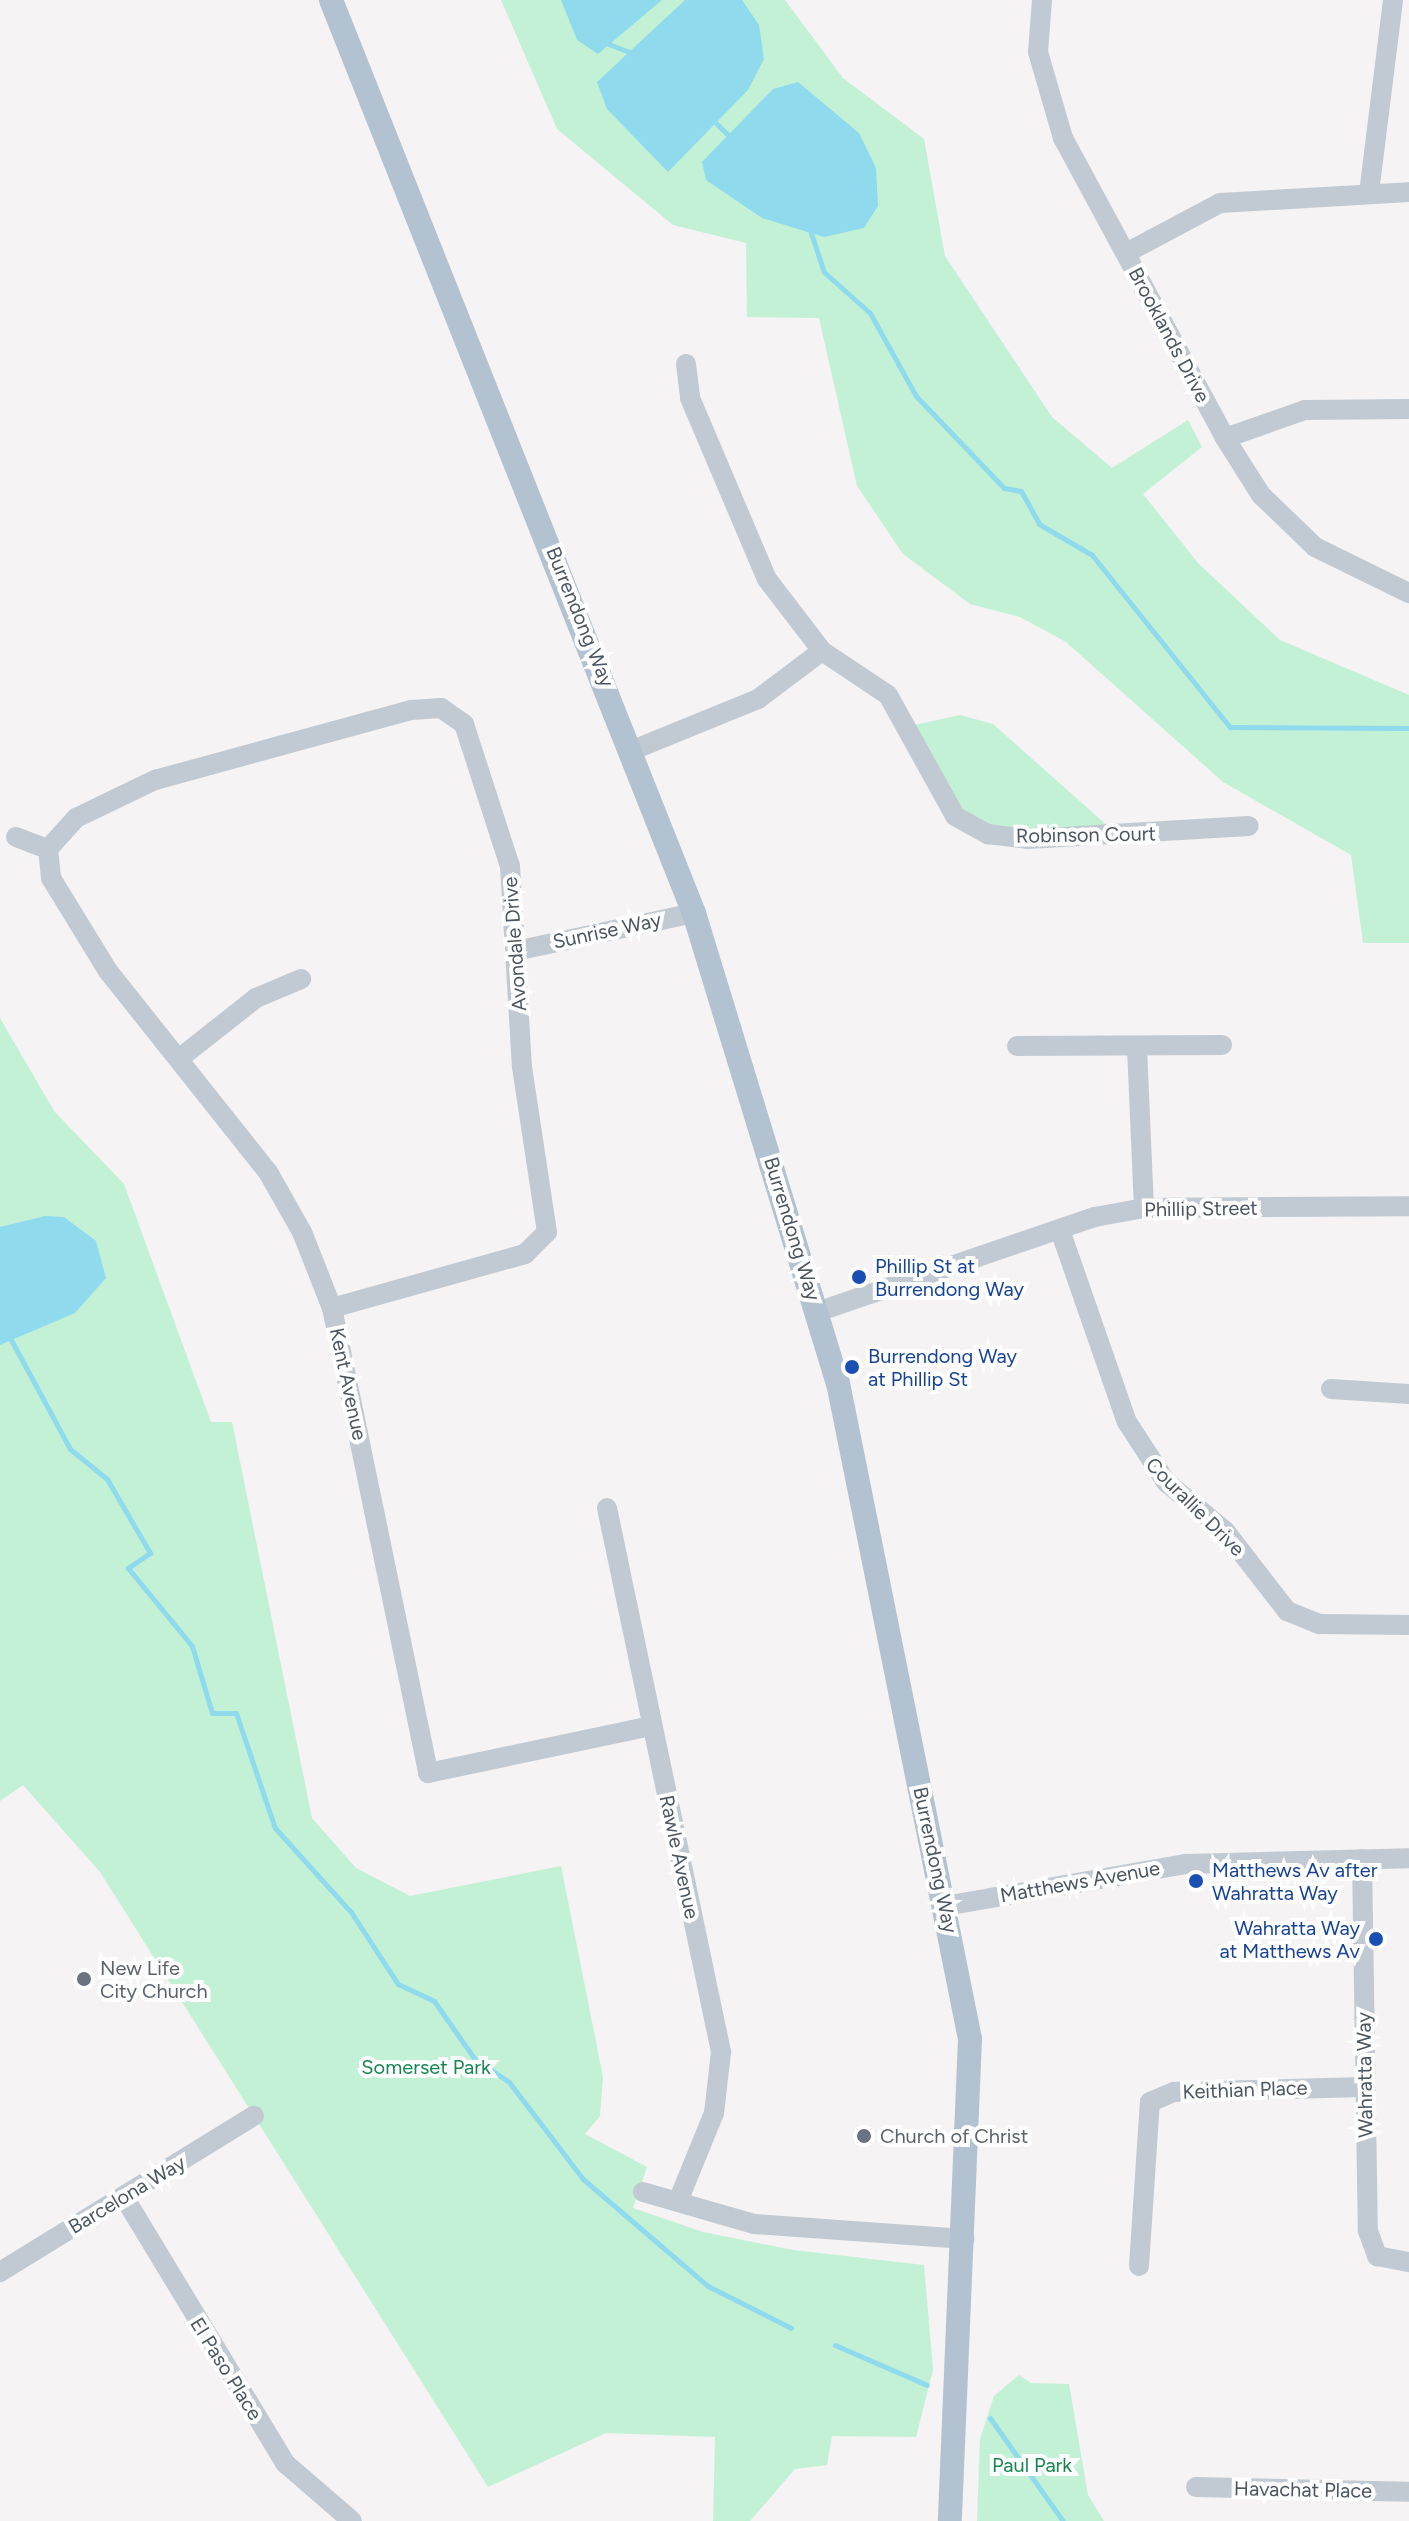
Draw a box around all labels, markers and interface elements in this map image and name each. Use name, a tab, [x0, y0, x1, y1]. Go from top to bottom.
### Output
street label: Brooklands Drive	[1123, 263, 1215, 407]
street label: Burrendong Way	[541, 543, 619, 691]
street label: Robinson Court	[1016, 822, 1156, 848]
street label: Avondale Drive	[498, 876, 532, 1012]
street label: Sunrise Way	[551, 908, 663, 954]
street label: Burrendong Way	[759, 1154, 825, 1304]
street label: Phillip Street	[1144, 1196, 1258, 1222]
place label: Phillip St at Burrendong Way	[875, 1254, 1024, 1301]
marker: Phillip St at Burrendong Way	[850, 1268, 868, 1286]
street label: Kent Avenue	[324, 1326, 372, 1442]
place label: Burrendong Way at Phillip St	[868, 1344, 1017, 1391]
marker: Burrendong Way at Phillip St	[843, 1358, 861, 1376]
street label: Courallie Drive	[1141, 1453, 1249, 1561]
street label: Burrendong Way	[908, 1785, 962, 1935]
street label: Rawle Avenue	[654, 1793, 704, 1921]
street label: Matthews Avenue	[998, 1856, 1162, 1908]
place label: Matthews Av after Wahratta Way	[1212, 1858, 1377, 1905]
marker: Matthews Av after Wahratta Way	[1187, 1872, 1205, 1890]
place label: Wahratta Way at Matthews Av	[1220, 1916, 1360, 1963]
marker: Wahratta Way at Matthews Av	[1367, 1930, 1385, 1948]
place label: New Life City Church	[100, 1956, 208, 2003]
marker: New Life City Church	[75, 1970, 93, 1988]
street label: Wahratta Way	[1352, 2012, 1378, 2138]
park label: Somerset Park	[361, 2055, 491, 2079]
street label: Keithian Place	[1182, 2076, 1308, 2104]
place label: Church of Christ	[880, 2124, 1028, 2148]
marker: Church of Christ	[855, 2127, 873, 2145]
street label: Barcelona Way	[64, 2151, 190, 2239]
street label: El Paso Place	[185, 2313, 267, 2425]
park label: Paul Park	[992, 2453, 1072, 2477]
street label: Havachat Place	[1234, 2477, 1372, 2503]

